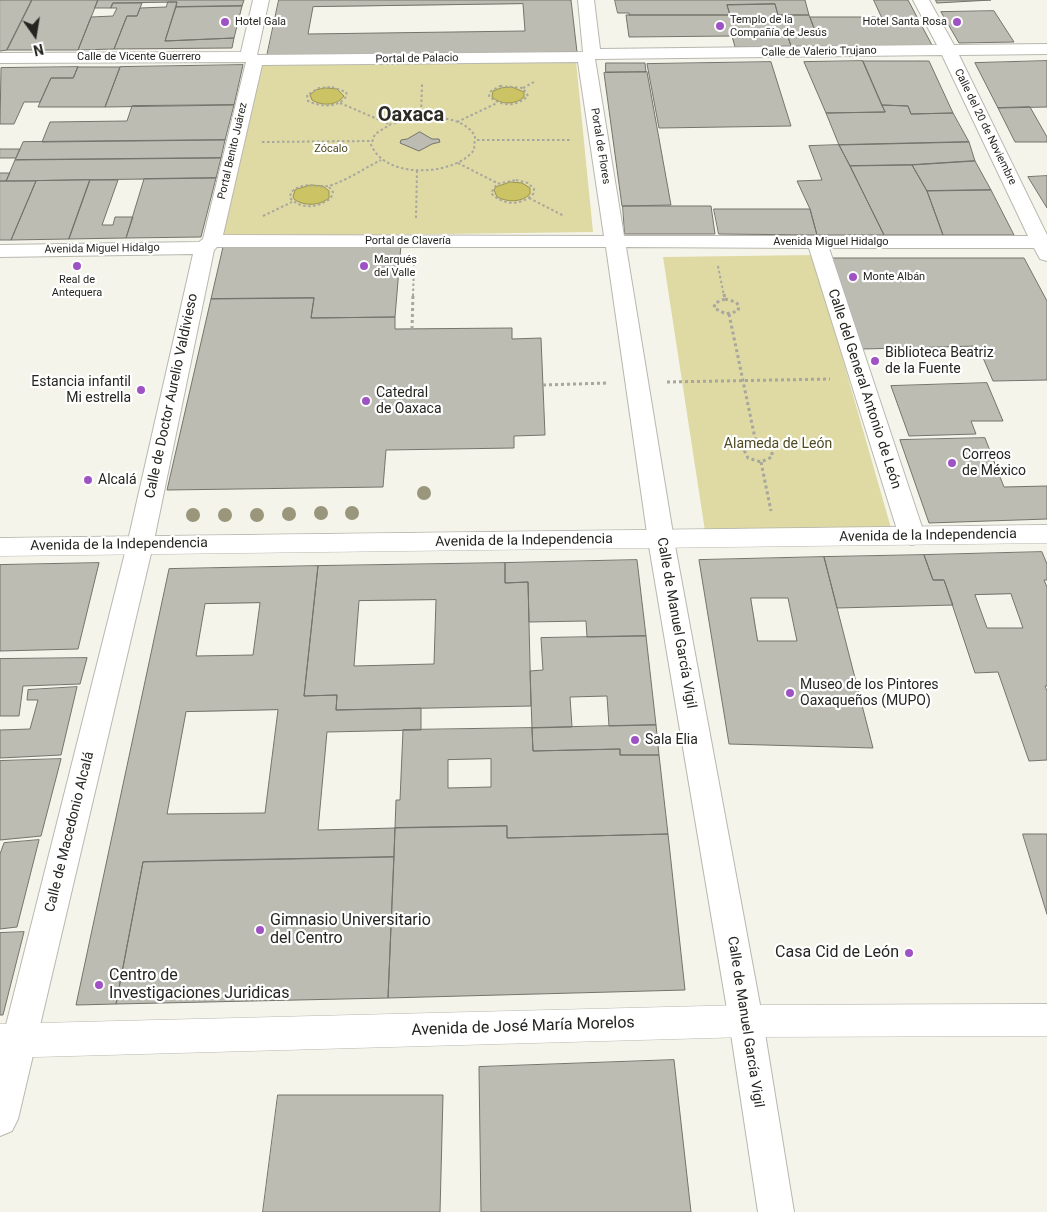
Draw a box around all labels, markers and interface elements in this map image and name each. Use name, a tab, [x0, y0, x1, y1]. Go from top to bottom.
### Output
north arrow	[10, 10, 60, 60]
place label: Templo de la Compañía de Jesús	[730, 13, 827, 39]
place label: Hotel Gala	[235, 15, 286, 29]
place label: Hotel Santa Rosa	[862, 15, 947, 29]
marker: Hotel Gala	[219, 16, 231, 28]
marker: Hotel Santa Rosa	[951, 16, 963, 28]
marker: Templo de la Compañía de Jesús	[714, 20, 726, 32]
text: N	[32, 41, 45, 59]
street label: Calle de Valerio Trujano	[761, 44, 877, 60]
street label: Calle de Vicente Guerrero	[77, 50, 201, 64]
street label: Portal de Palacio	[375, 52, 459, 66]
street label: Calle del 20 de Noviembre	[951, 67, 1019, 187]
street label: Portal Benito Juárez	[215, 101, 251, 201]
district label: Oaxaca	[378, 104, 444, 128]
street label: Portal de Flores	[587, 107, 613, 185]
park label: Zócalo	[314, 142, 348, 156]
street label: Portal de Clavería	[365, 234, 451, 248]
street label: Avenida Miguel Hidalgo	[773, 235, 889, 249]
street label: Avenida Miguel Hidalgo	[44, 241, 160, 257]
place label: Marqués del Valle	[374, 253, 417, 279]
marker: Real de Antequera	[71, 260, 83, 272]
marker: Marqués del Valle	[358, 260, 370, 272]
place label: Monte Albán	[863, 270, 925, 284]
marker: Monte Albán	[847, 271, 859, 283]
place label: Real de Antequera	[52, 273, 102, 299]
street label: Calle del General Antonio de León	[824, 287, 904, 491]
street label: Calle de Doctor Aurelio Valdivieso	[142, 292, 202, 500]
place label: Biblioteca Beatriz de la Fuente	[885, 345, 994, 378]
marker: Biblioteca Beatriz de la Fuente	[869, 355, 881, 367]
place label: Estancia infantil Mi estrella	[31, 374, 131, 407]
marker: Estancia infantil Mi estrella	[135, 384, 147, 396]
place label: Catedral de Oaxaca	[376, 385, 442, 418]
marker: Catedral de Oaxaca	[360, 395, 372, 407]
park label: Alameda de León	[724, 436, 832, 452]
place label: Correos de México	[962, 447, 1026, 480]
marker: Correos de México	[946, 457, 958, 469]
place label: Alcalá	[98, 472, 136, 488]
marker: Alcalá	[82, 474, 94, 486]
street label: Avenida de la Independencia	[839, 526, 1017, 546]
street label: Avenida de la Independencia	[435, 531, 613, 551]
street label: Avenida de la Independencia	[30, 535, 208, 555]
street label: Calle de Manuel García Vigil	[653, 536, 699, 710]
place label: Museo de los Pintores Oaxaqueños (MUPO)	[800, 677, 939, 710]
marker: Museo de los Pintores Oaxaqueños (MUPO)	[784, 687, 796, 699]
place label: Sala Elia	[645, 732, 698, 748]
marker: Sala Elia	[629, 734, 641, 746]
street label: Calle de Macedonio Alcalá	[42, 750, 98, 914]
place label: Gimnasio Universitario del Centro	[270, 911, 431, 949]
marker: Gimnasio Universitario del Centro	[254, 924, 266, 936]
street label: Calle de Manuel García Vigil	[723, 935, 767, 1109]
place label: Casa Cid de León	[775, 943, 899, 963]
marker: Casa Cid de León	[903, 947, 915, 959]
place label: Centro de Investigaciones Juridicas	[109, 966, 290, 1004]
marker: Centro de Investigaciones Juridicas	[93, 979, 105, 991]
street label: Avenida de José María Morelos	[411, 1014, 635, 1040]

